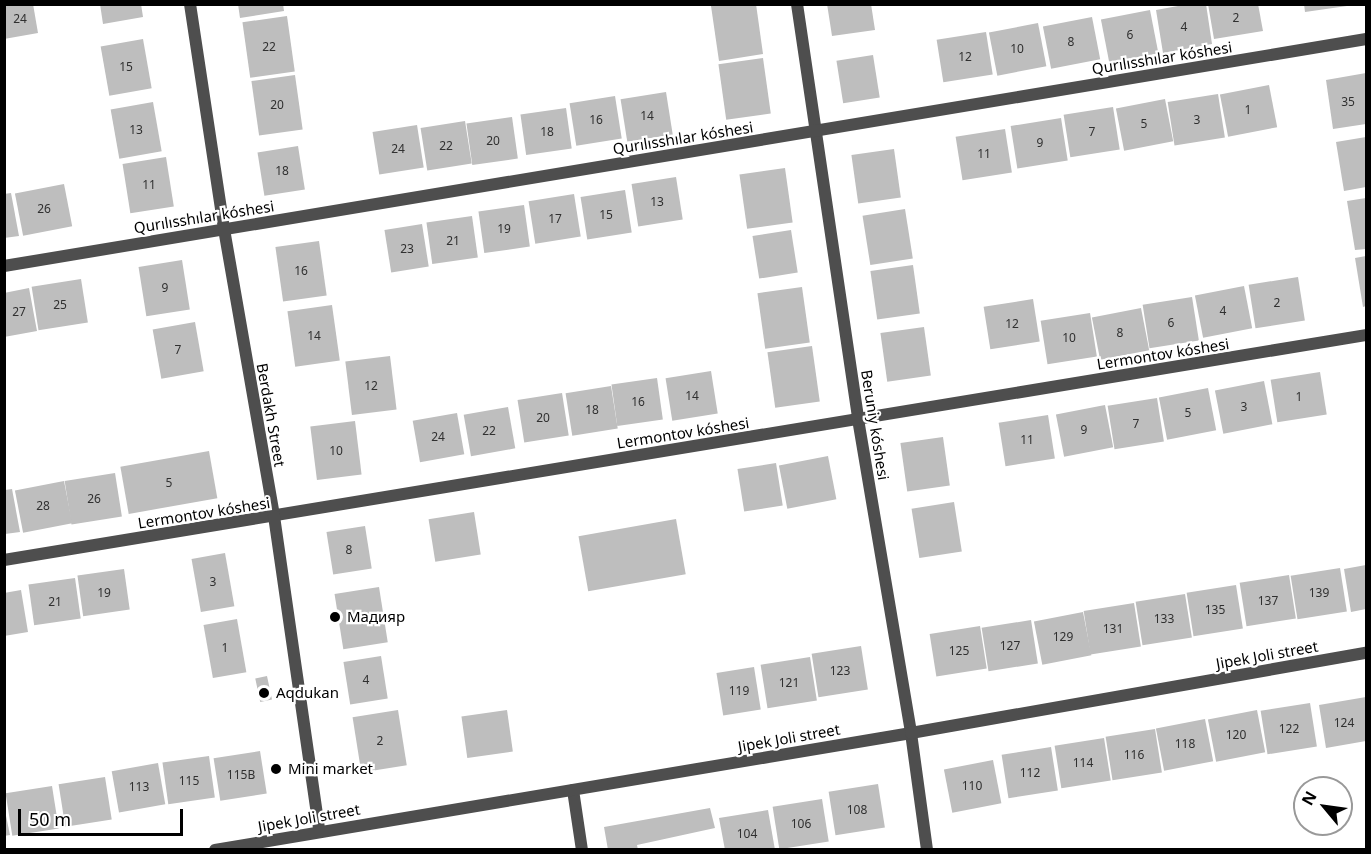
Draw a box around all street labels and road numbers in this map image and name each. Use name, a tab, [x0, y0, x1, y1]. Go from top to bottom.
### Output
street label: Qurılısshılar kóshesi	[1091, 38, 1233, 78]
street label: Qurılısshılar kóshesi	[612, 118, 754, 158]
street label: Qurılısshılar kóshesi	[133, 197, 275, 237]
street label: Lermontov kóshesi	[1096, 335, 1230, 373]
street label: Berdakh Street	[253, 362, 289, 468]
street label: Beruniy kóshesi	[857, 369, 893, 481]
street label: Lermontov kóshesi	[616, 414, 750, 452]
street label: Lermontov kóshesi	[137, 494, 271, 532]
street label: Jipek Joli street	[1215, 637, 1319, 673]
street label: Jipek Joli street	[737, 720, 841, 756]
street label: Jipek Joli street	[257, 800, 361, 836]

